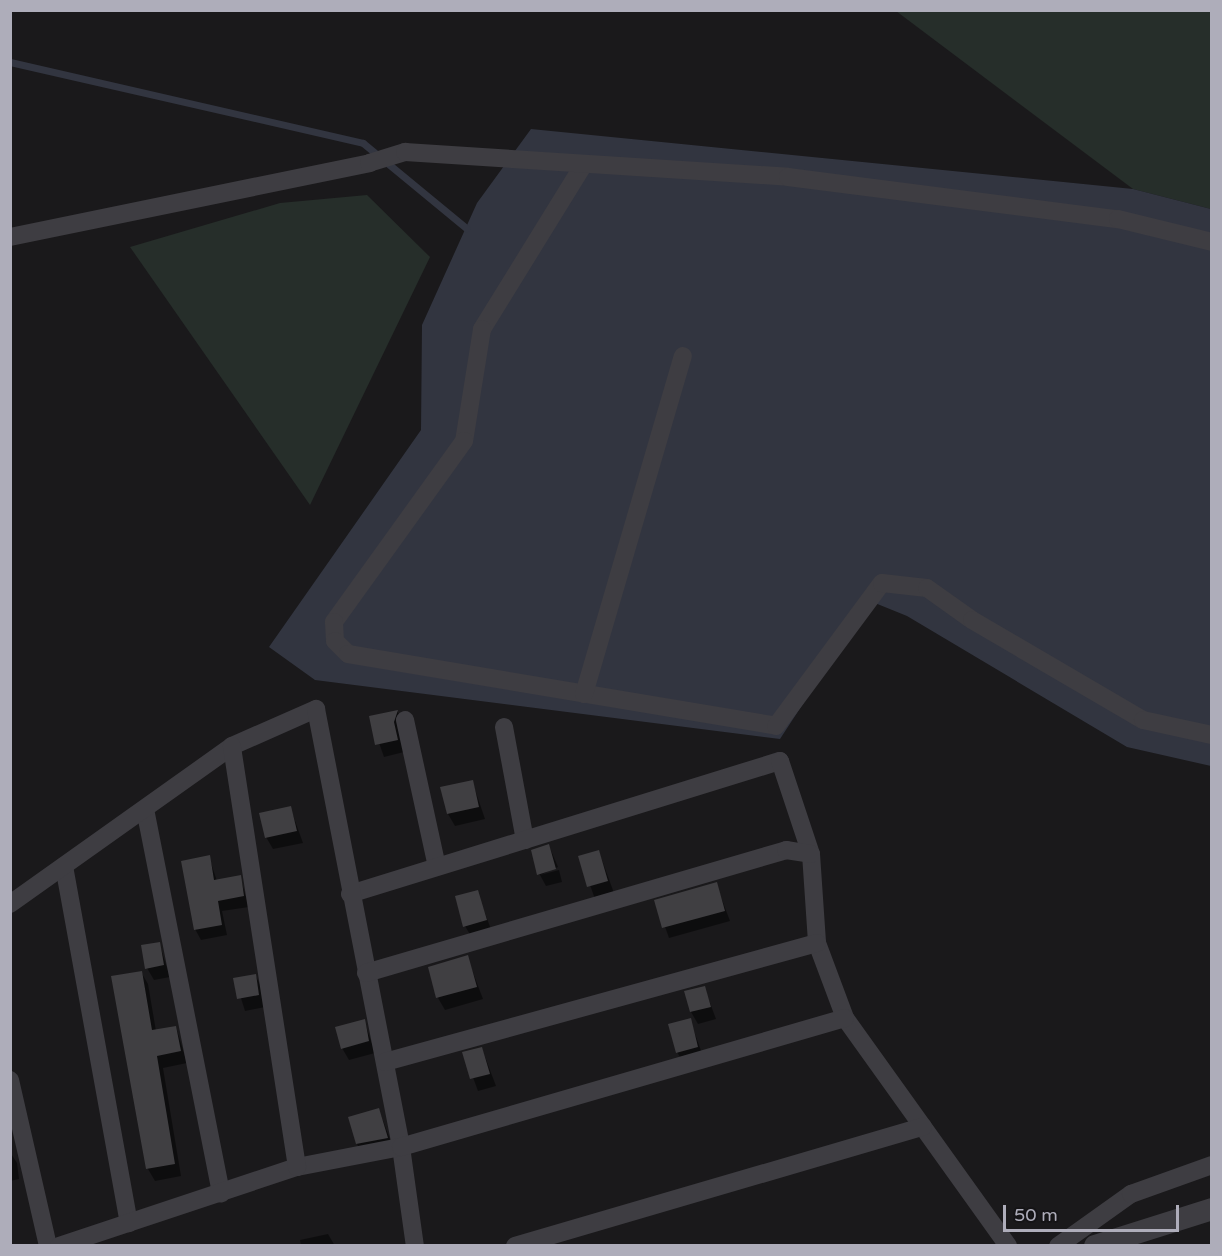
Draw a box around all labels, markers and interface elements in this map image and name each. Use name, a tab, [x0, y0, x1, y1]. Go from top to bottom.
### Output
scale bar	[1006, 1193, 1182, 1231]
text: 50 m	[1014, 1204, 1058, 1226]

